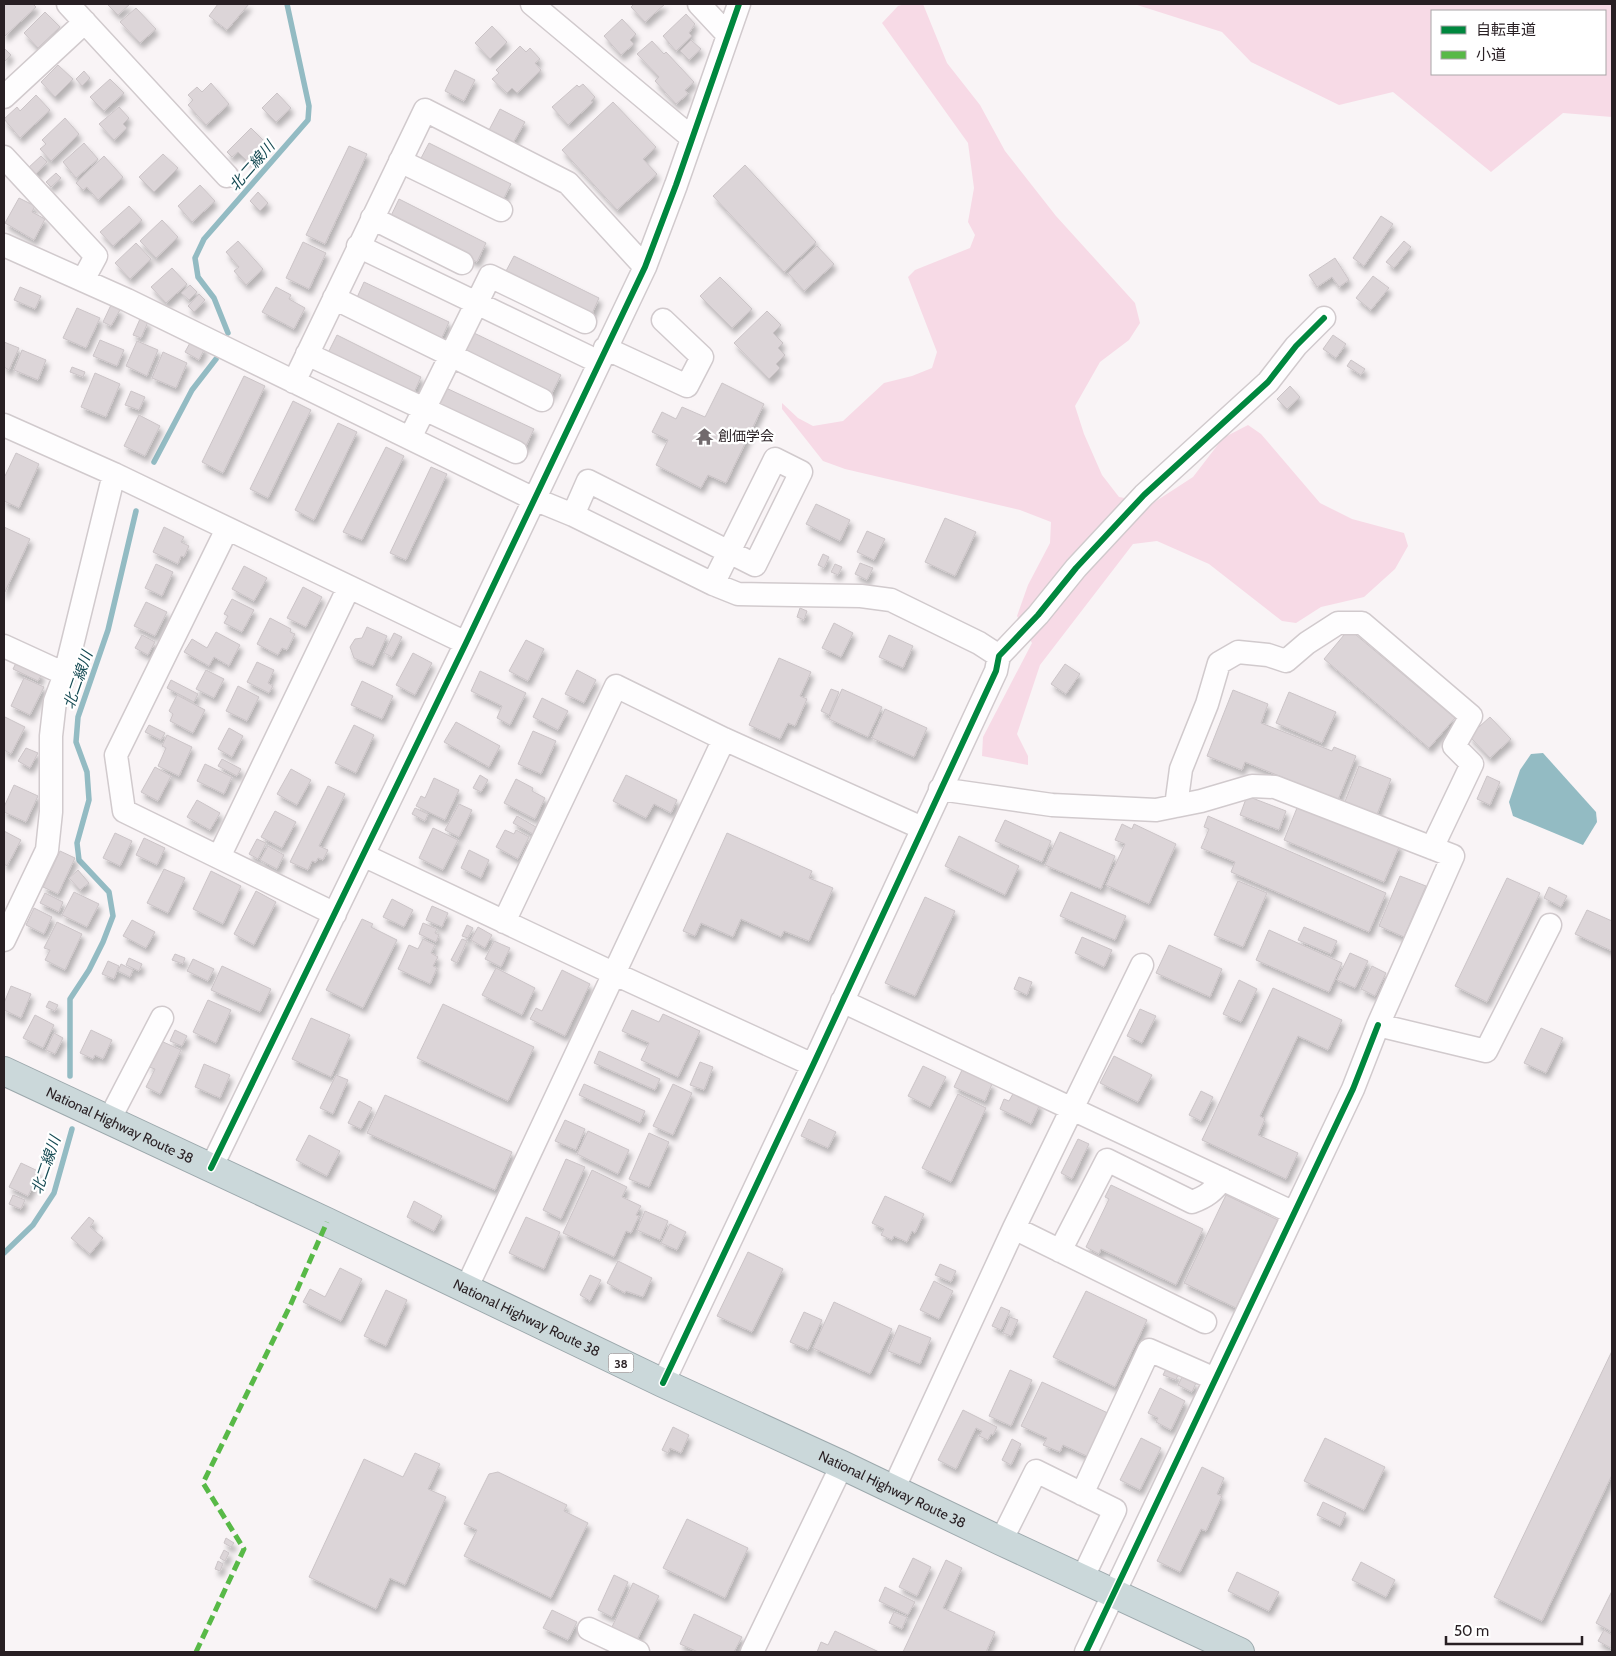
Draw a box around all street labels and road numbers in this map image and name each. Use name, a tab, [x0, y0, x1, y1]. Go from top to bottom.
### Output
street label: National Highway Route 38	[43, 1083, 197, 1167]
street label: National Highway Route 38	[450, 1275, 603, 1361]
road number: 38	[608, 1354, 634, 1372]
street label: National Highway Route 38	[816, 1447, 969, 1532]

